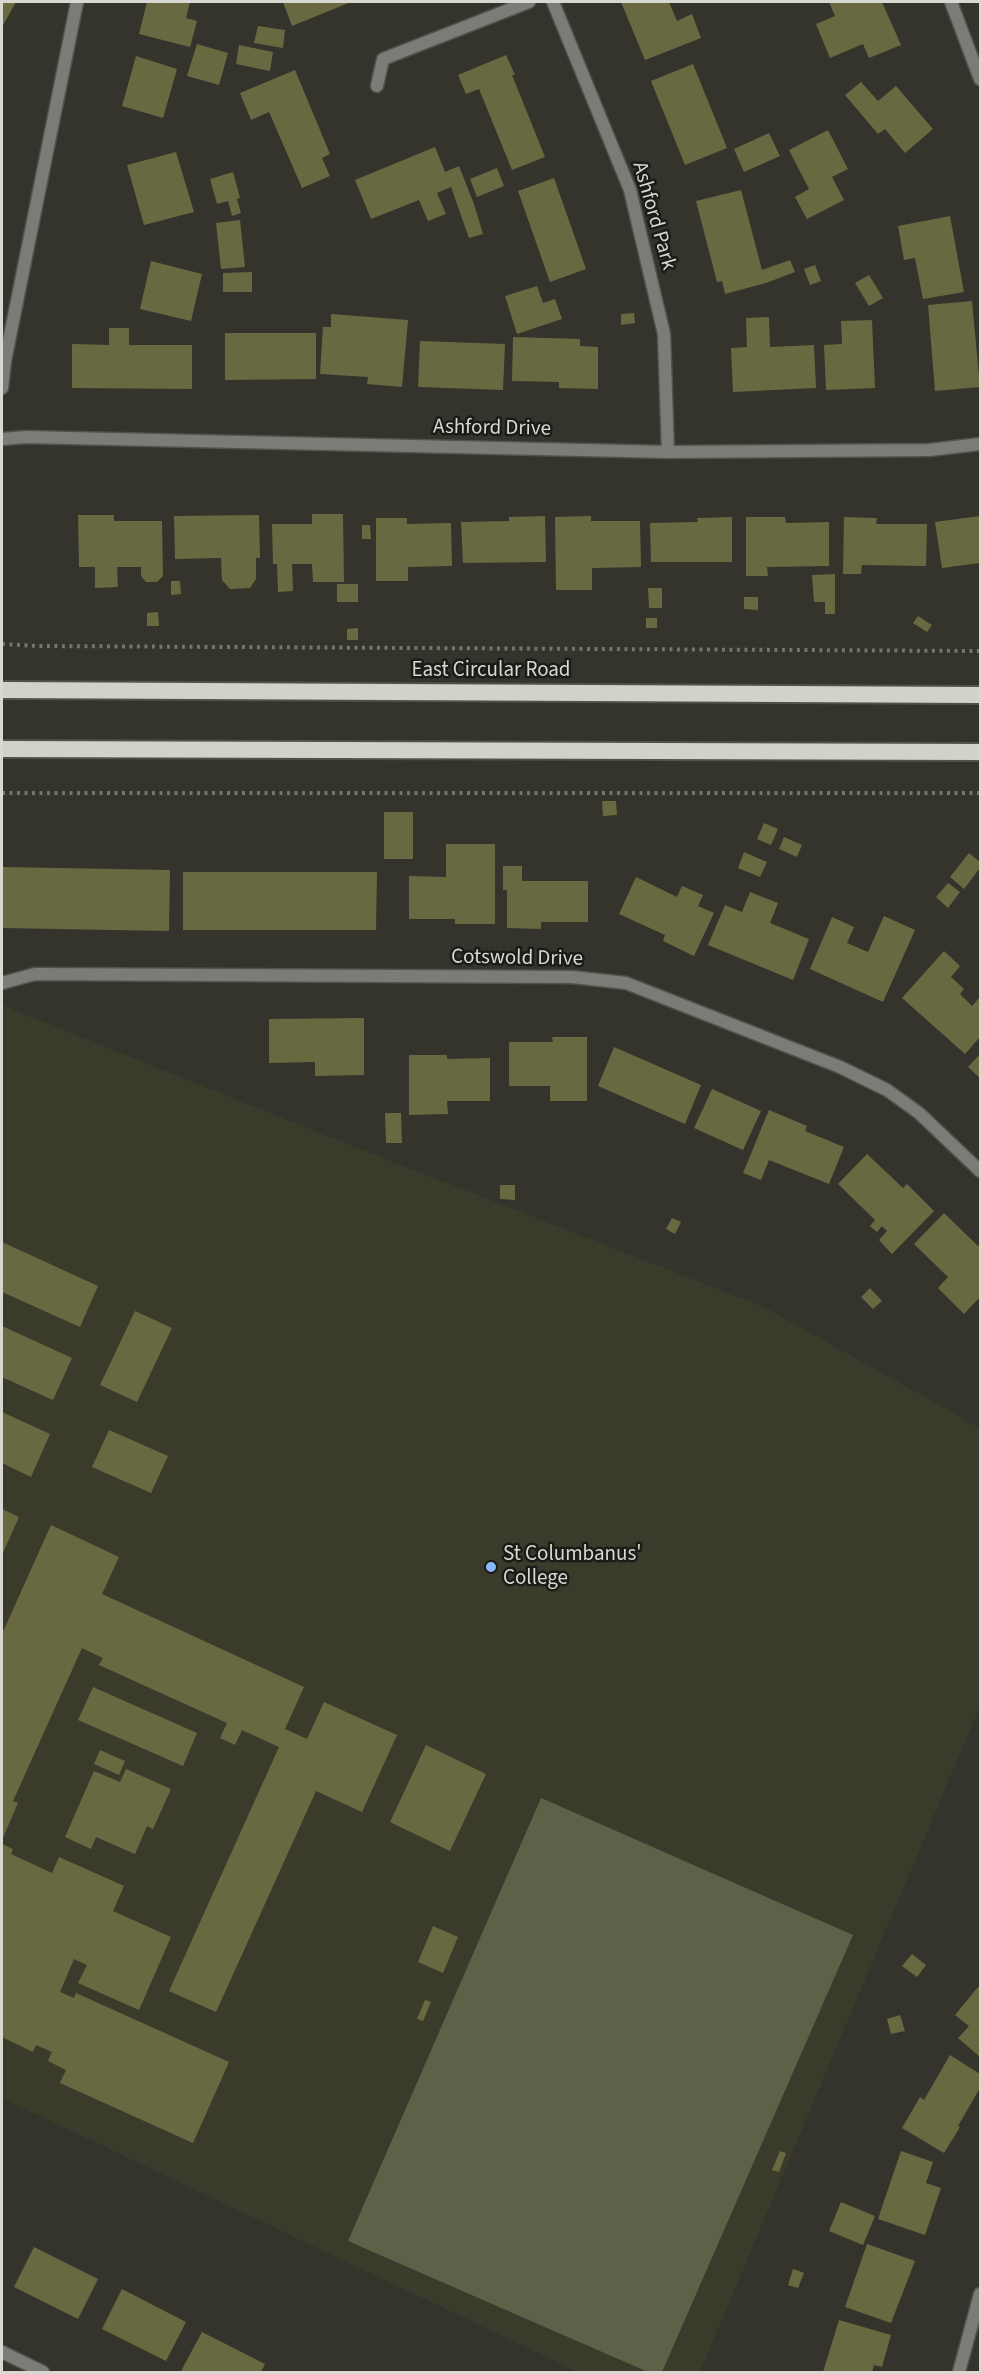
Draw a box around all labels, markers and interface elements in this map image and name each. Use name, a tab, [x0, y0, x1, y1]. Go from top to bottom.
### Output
street label: Ashford Park	[626, 159, 680, 273]
street label: Ashford Drive	[433, 415, 551, 443]
street label: East Circular Road	[411, 658, 571, 684]
street label: Cotswold Drive	[451, 945, 583, 973]
place label: St Columbanus' College	[503, 1542, 641, 1592]
marker: St Columbanus' College	[484, 1560, 498, 1574]

